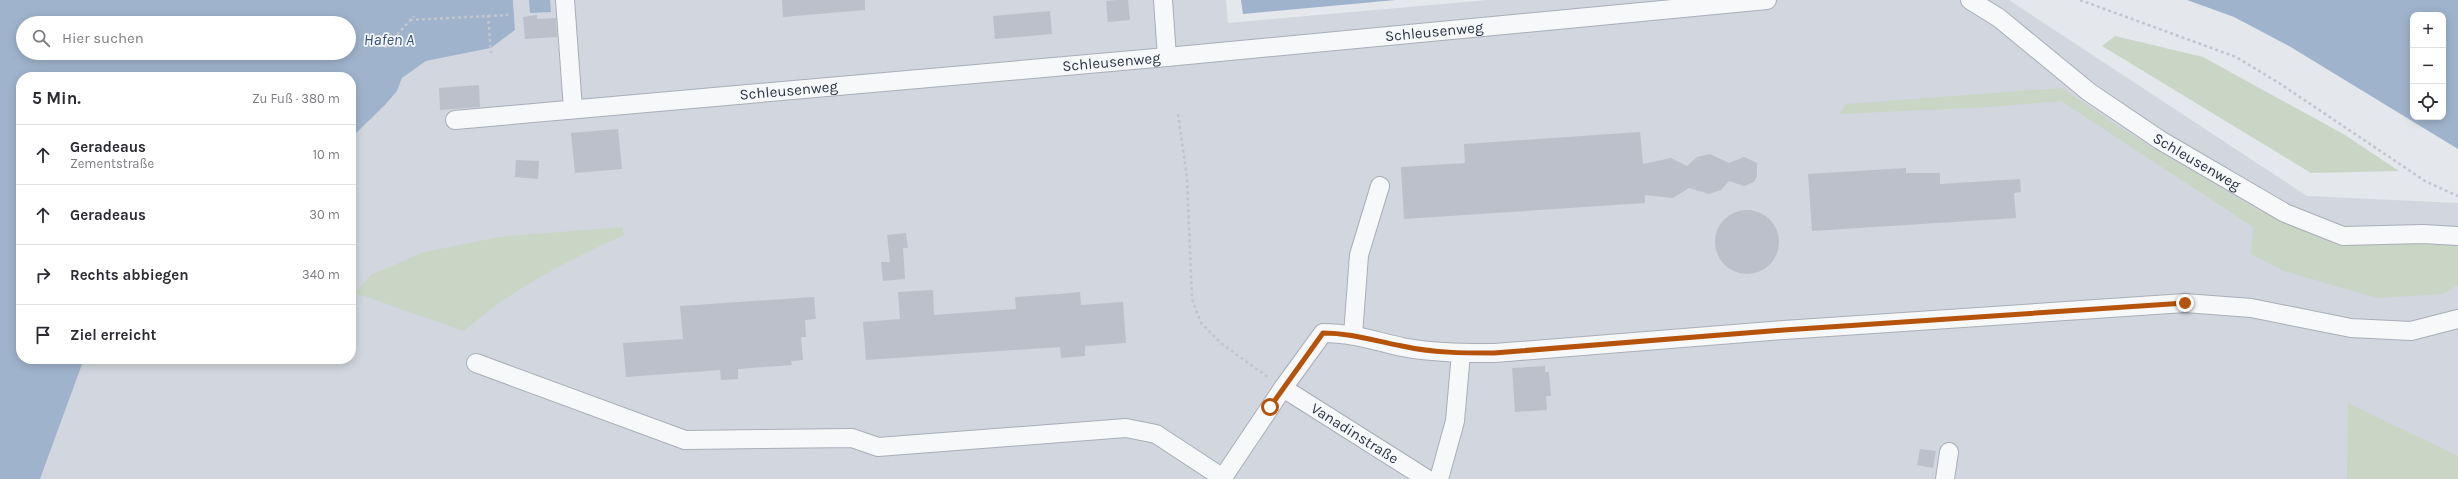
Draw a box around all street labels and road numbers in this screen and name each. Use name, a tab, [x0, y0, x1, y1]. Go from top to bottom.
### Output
street label: Schleusenweg	[1384, 18, 1484, 45]
street label: Schleusenweg	[1062, 49, 1162, 75]
street label: Schleusenweg	[739, 77, 839, 104]
street label: Schleusenweg	[2149, 129, 2244, 194]
street label: Vanadinstraße	[1308, 399, 1402, 468]

